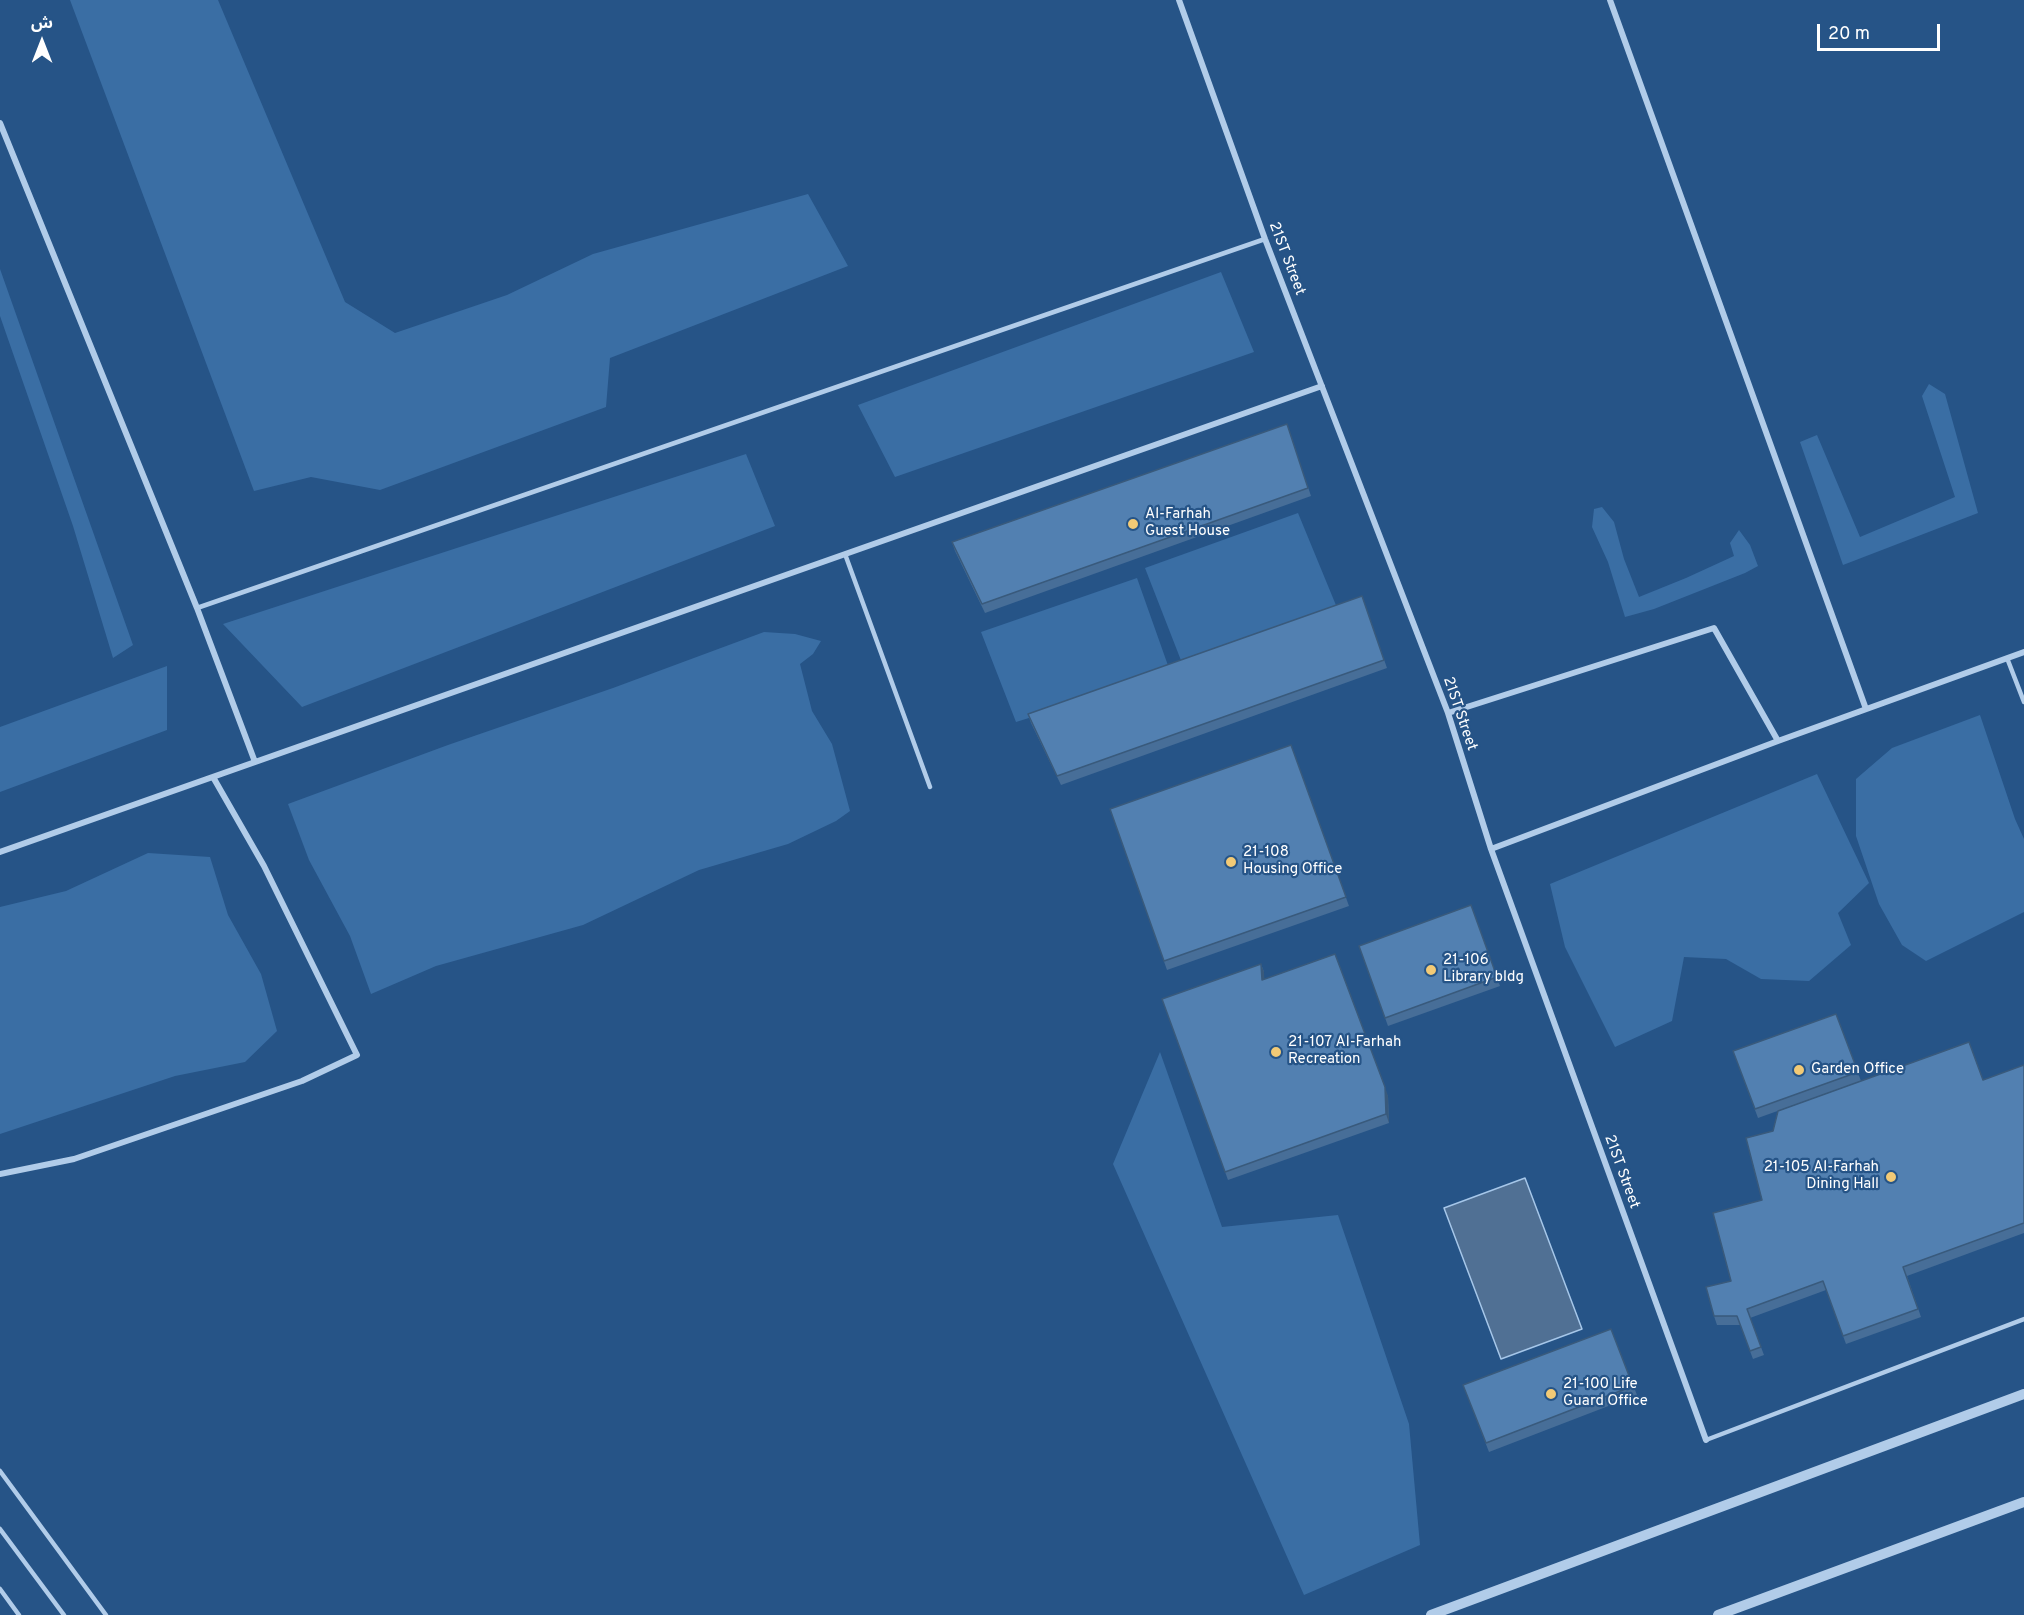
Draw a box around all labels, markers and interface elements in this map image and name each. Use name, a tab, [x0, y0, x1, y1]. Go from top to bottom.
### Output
north arrow	[12, 12, 72, 72]
scale bar	[1820, 12, 1943, 50]
text: ش	[31, 14, 53, 34]
text: 20 m	[1828, 23, 1870, 46]
street label: 21ST Street	[1264, 220, 1308, 298]
place label: Al-Farhah Guest House	[1145, 506, 1230, 541]
marker: Al-Farhah Guest House	[1126, 517, 1140, 531]
street label: 21ST Street	[1438, 675, 1480, 753]
place label: 21-108 Housing Office	[1243, 844, 1342, 879]
marker: 21-108 Housing Office	[1224, 855, 1238, 869]
place label: 21-106 Library bldg	[1443, 952, 1524, 987]
marker: 21-106 Library bldg	[1424, 963, 1438, 977]
place label: 21-107 Al-Farhah Recreation	[1288, 1034, 1401, 1069]
marker: 21-107 Al-Farhah Recreation	[1269, 1045, 1283, 1059]
place label: Garden Office	[1811, 1061, 1904, 1079]
marker: Garden Office	[1792, 1063, 1806, 1077]
street label: 21ST Street	[1599, 1133, 1643, 1211]
place label: 21-105 Al-Farhah Dining Hall	[1764, 1159, 1879, 1194]
marker: 21-105 Al-Farhah Dining Hall	[1884, 1170, 1898, 1184]
place label: 21-100 Life Guard Office	[1563, 1376, 1648, 1411]
marker: 21-100 Life Guard Office	[1544, 1387, 1558, 1401]

